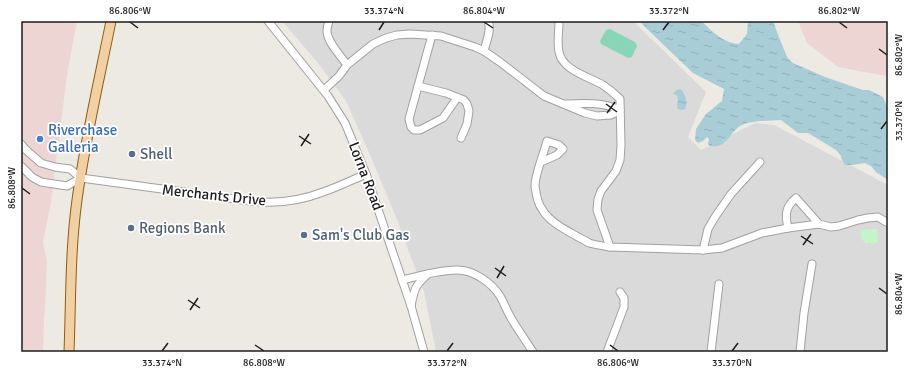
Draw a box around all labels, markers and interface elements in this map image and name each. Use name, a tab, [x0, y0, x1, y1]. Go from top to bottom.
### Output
text: 86.806°W	[109, 5, 151, 17]
text: 33.374°N	[364, 5, 404, 17]
text: 86.804°W	[463, 5, 505, 17]
text: 33.372°N	[649, 5, 689, 17]
text: 86.802°W	[818, 5, 860, 17]
text: 86.802°W	[893, 34, 905, 76]
text: 33.370°N	[893, 101, 905, 141]
place label: Riverchase Galleria	[48, 121, 117, 156]
marker: Riverchase Galleria	[35, 134, 45, 144]
street label: Lorna Road	[345, 139, 387, 213]
place label: Shell	[140, 145, 173, 163]
marker: Shell	[127, 149, 137, 159]
text: 86.808°W	[6, 167, 18, 209]
street label: Merchants Drive	[161, 181, 267, 209]
place label: Regions Bank	[139, 219, 226, 237]
marker: Regions Bank	[126, 223, 136, 233]
place label: Sam's Club Gas	[312, 226, 410, 244]
marker: Sam's Club Gas	[299, 230, 309, 240]
text: 86.804°W	[893, 273, 905, 315]
text: 33.374°N	[142, 357, 182, 369]
text: 86.808°W	[243, 357, 285, 369]
text: 33.372°N	[427, 357, 467, 369]
text: 86.806°W	[597, 357, 639, 369]
text: 33.370°N	[712, 357, 752, 369]

